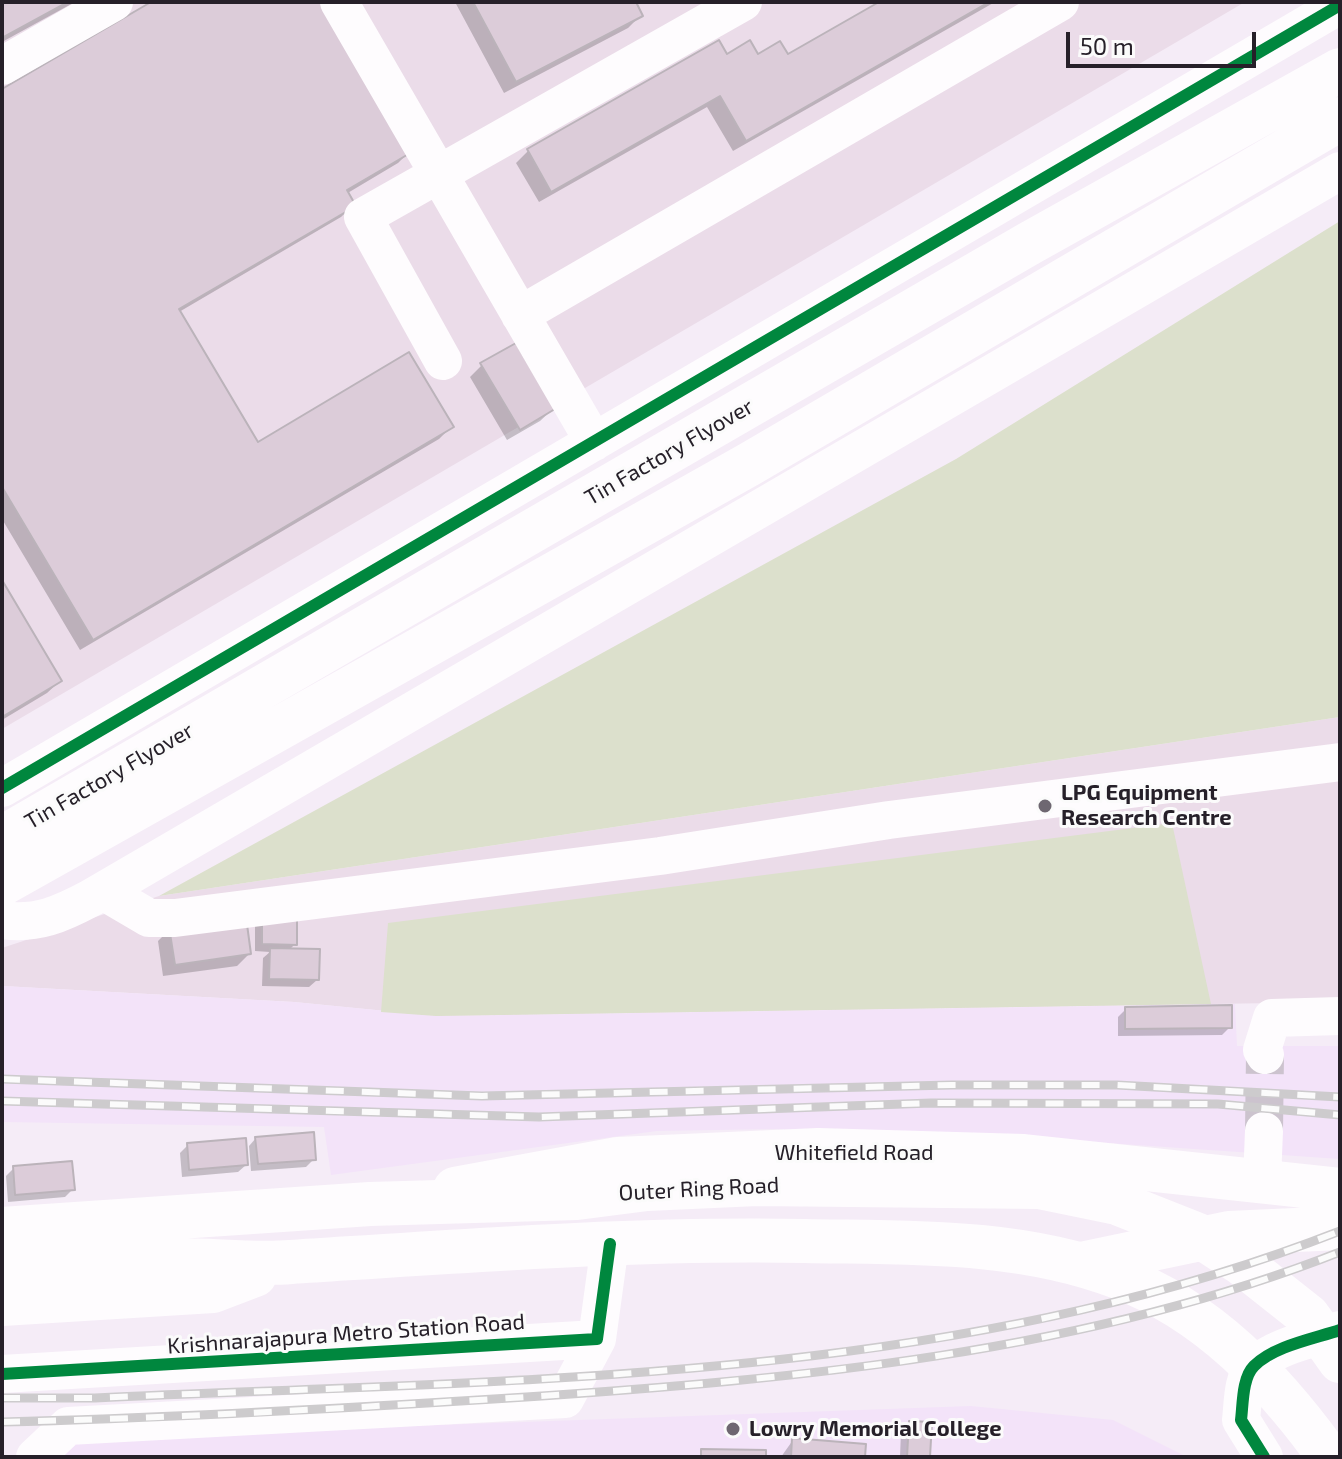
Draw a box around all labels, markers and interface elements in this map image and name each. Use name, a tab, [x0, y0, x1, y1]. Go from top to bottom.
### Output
scale bar	[1070, 16, 1260, 66]
text: 50 m	[1080, 31, 1134, 60]
street label: Tin Factory Flyover	[580, 393, 758, 511]
street label: Tin Factory Flyover	[20, 717, 198, 835]
place label: LPG Equipment Research Centre	[1061, 780, 1232, 832]
marker: LPG Equipment Research Centre	[1036, 797, 1054, 815]
street label: Whitefield Road	[774, 1140, 934, 1166]
street label: Outer Ring Road	[618, 1172, 780, 1206]
street label: Krishnarajapura Metro Station Road	[166, 1308, 526, 1360]
place label: Lowry Memorial College	[749, 1416, 1002, 1442]
marker: Lowry Memorial College	[724, 1420, 742, 1438]

